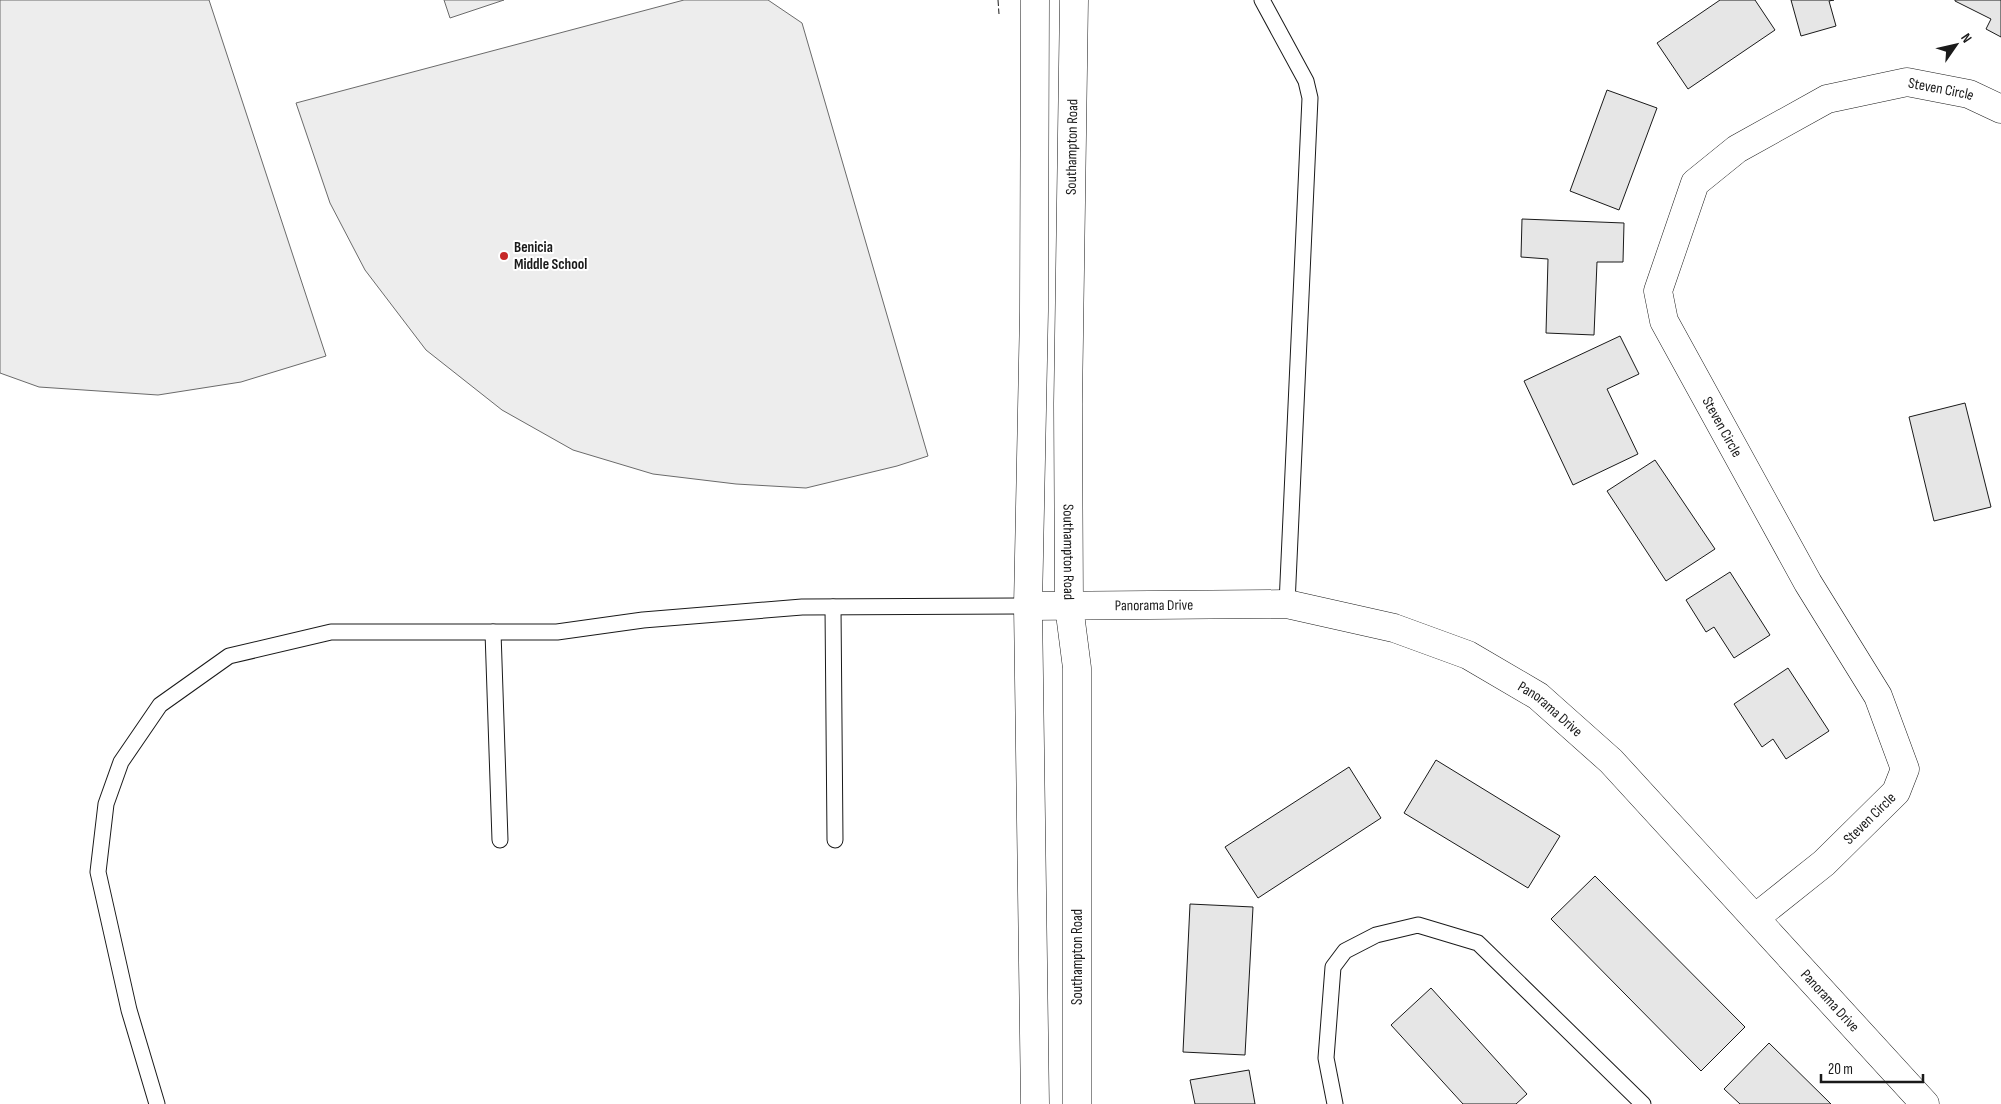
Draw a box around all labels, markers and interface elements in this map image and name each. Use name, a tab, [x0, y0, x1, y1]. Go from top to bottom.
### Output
north arrow	[1931, 20, 1981, 70]
text: N	[1957, 30, 1976, 46]
street label: Steven Circle	[1907, 73, 1977, 105]
street label: Southampton Road	[1062, 99, 1082, 195]
place label: Benicia Middle School	[514, 238, 587, 274]
marker: Benicia Middle School	[498, 250, 510, 262]
street label: Steven Circle	[1698, 393, 1746, 461]
street label: Southampton Road	[1059, 504, 1078, 600]
street label: Panorama Drive	[1115, 595, 1193, 615]
street label: Panorama Drive	[1514, 677, 1587, 741]
street label: Steven Circle	[1839, 788, 1900, 848]
street label: Southampton Road	[1068, 909, 1087, 1005]
street label: Panorama Drive	[1797, 965, 1864, 1036]
scale bar	[1821, 1052, 1924, 1084]
text: 20 m	[1828, 1060, 1853, 1079]

